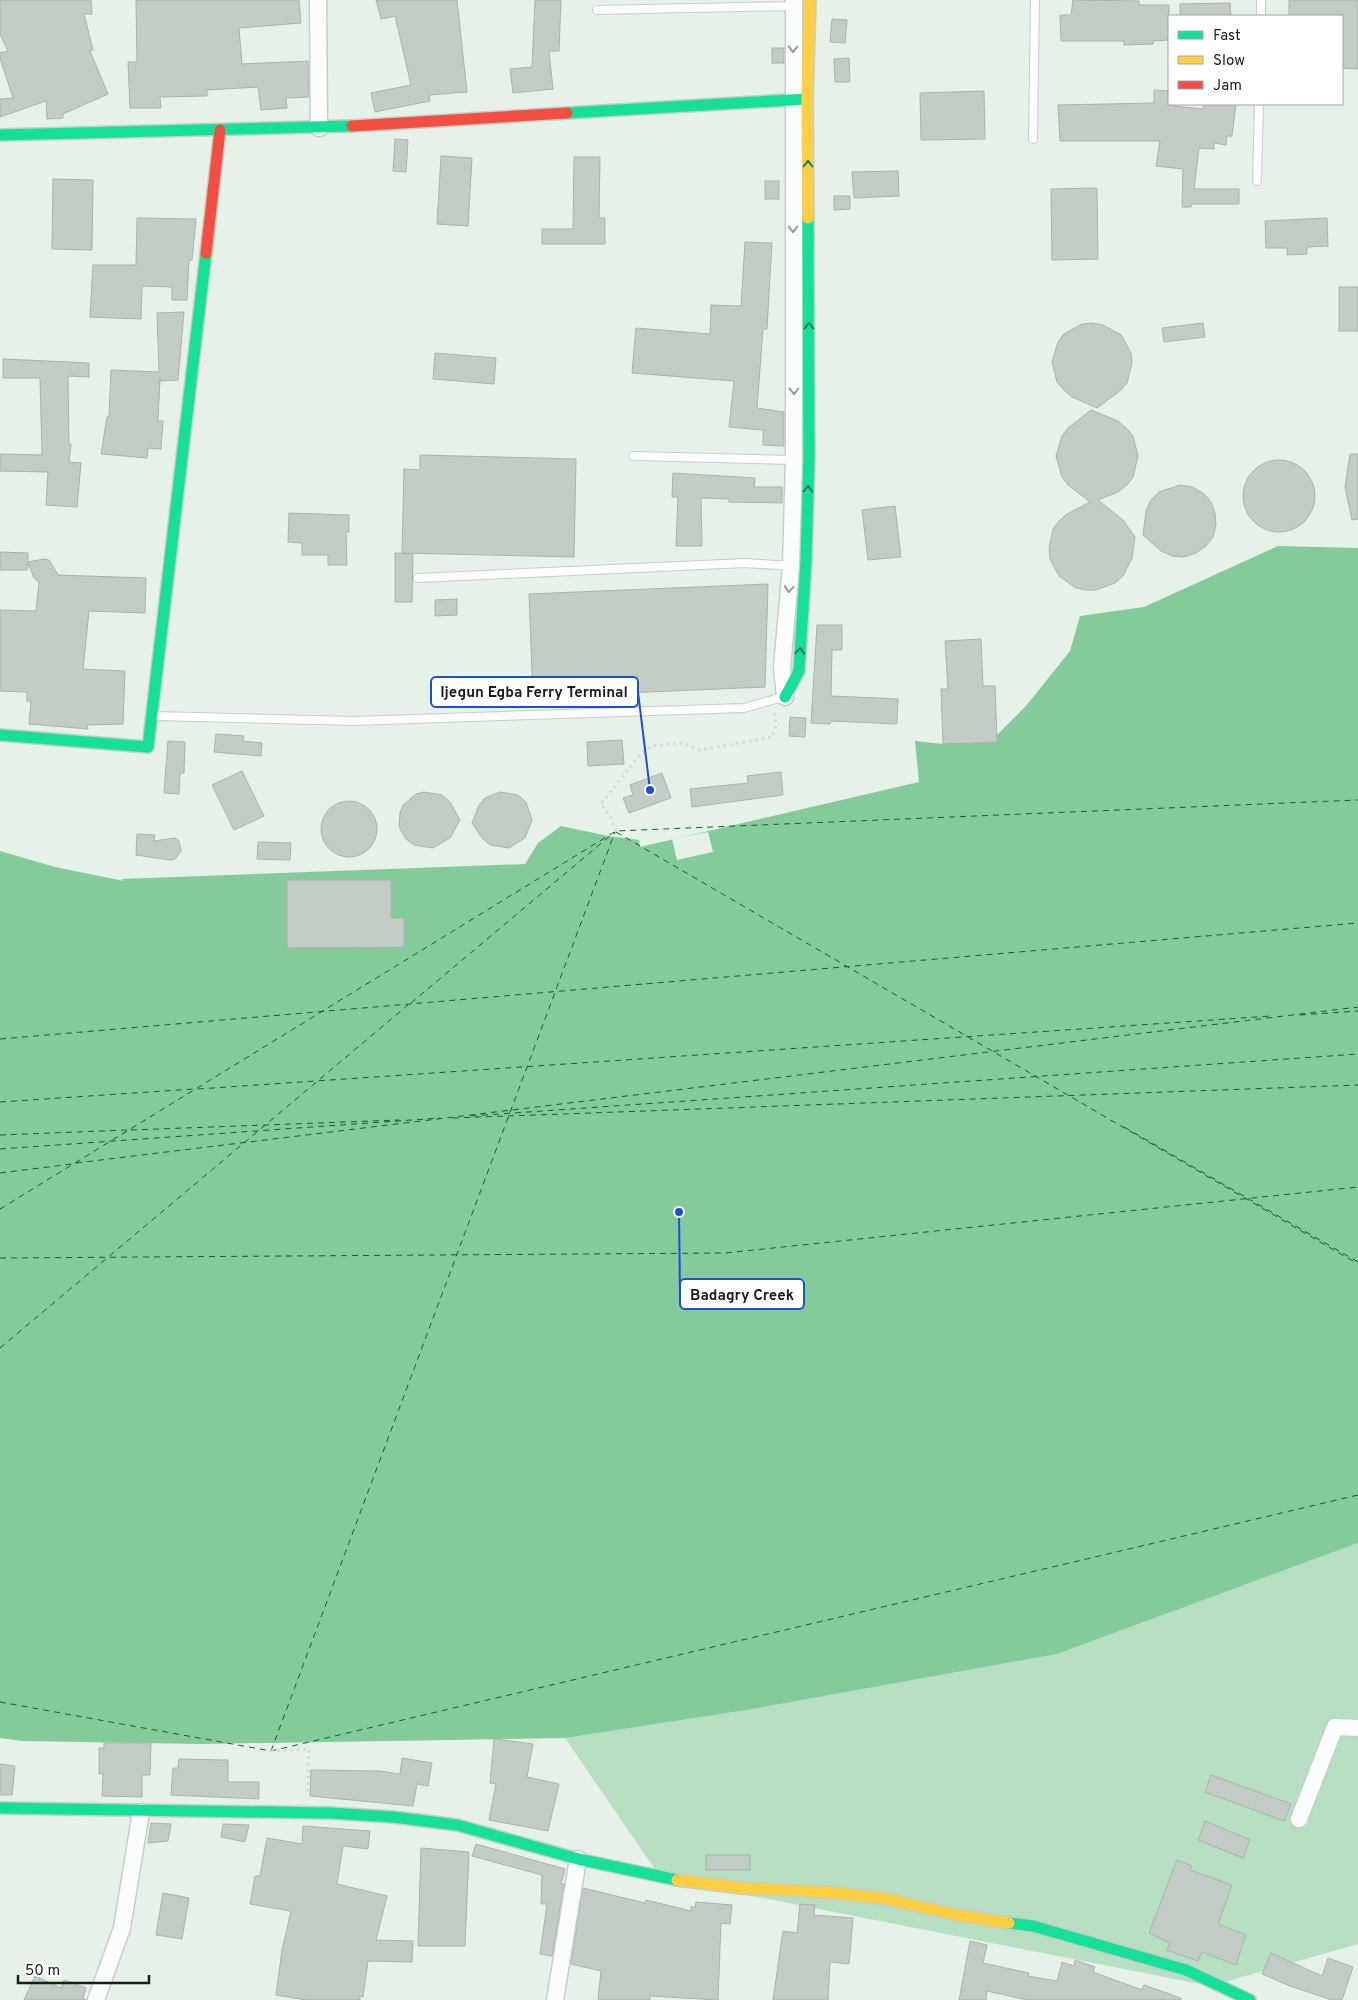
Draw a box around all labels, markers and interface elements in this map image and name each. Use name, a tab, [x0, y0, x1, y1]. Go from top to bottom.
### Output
legend	[1168, 15, 1343, 105]
text: Fast	[1213, 27, 1241, 46]
one-way arrow	[788, 45, 798, 53]
text: Slow	[1213, 52, 1245, 71]
text: Jam	[1213, 77, 1242, 96]
one-way arrow	[803, 160, 813, 168]
one-way arrow	[788, 225, 798, 233]
one-way arrow	[804, 322, 814, 330]
one-way arrow	[789, 388, 799, 395]
one-way arrow	[803, 485, 814, 493]
one-way arrow	[784, 585, 795, 593]
one-way arrow	[794, 647, 805, 655]
callout: Ijegun Egba Ferry Terminal	[431, 677, 638, 707]
text: Ijegun Egba Ferry Terminal	[440, 684, 628, 703]
callout: Badagry Creek	[680, 1279, 804, 1309]
text: Badagry Creek	[690, 1287, 794, 1306]
scale bar	[18, 1952, 149, 1984]
text: 50 m	[25, 1962, 60, 1981]

